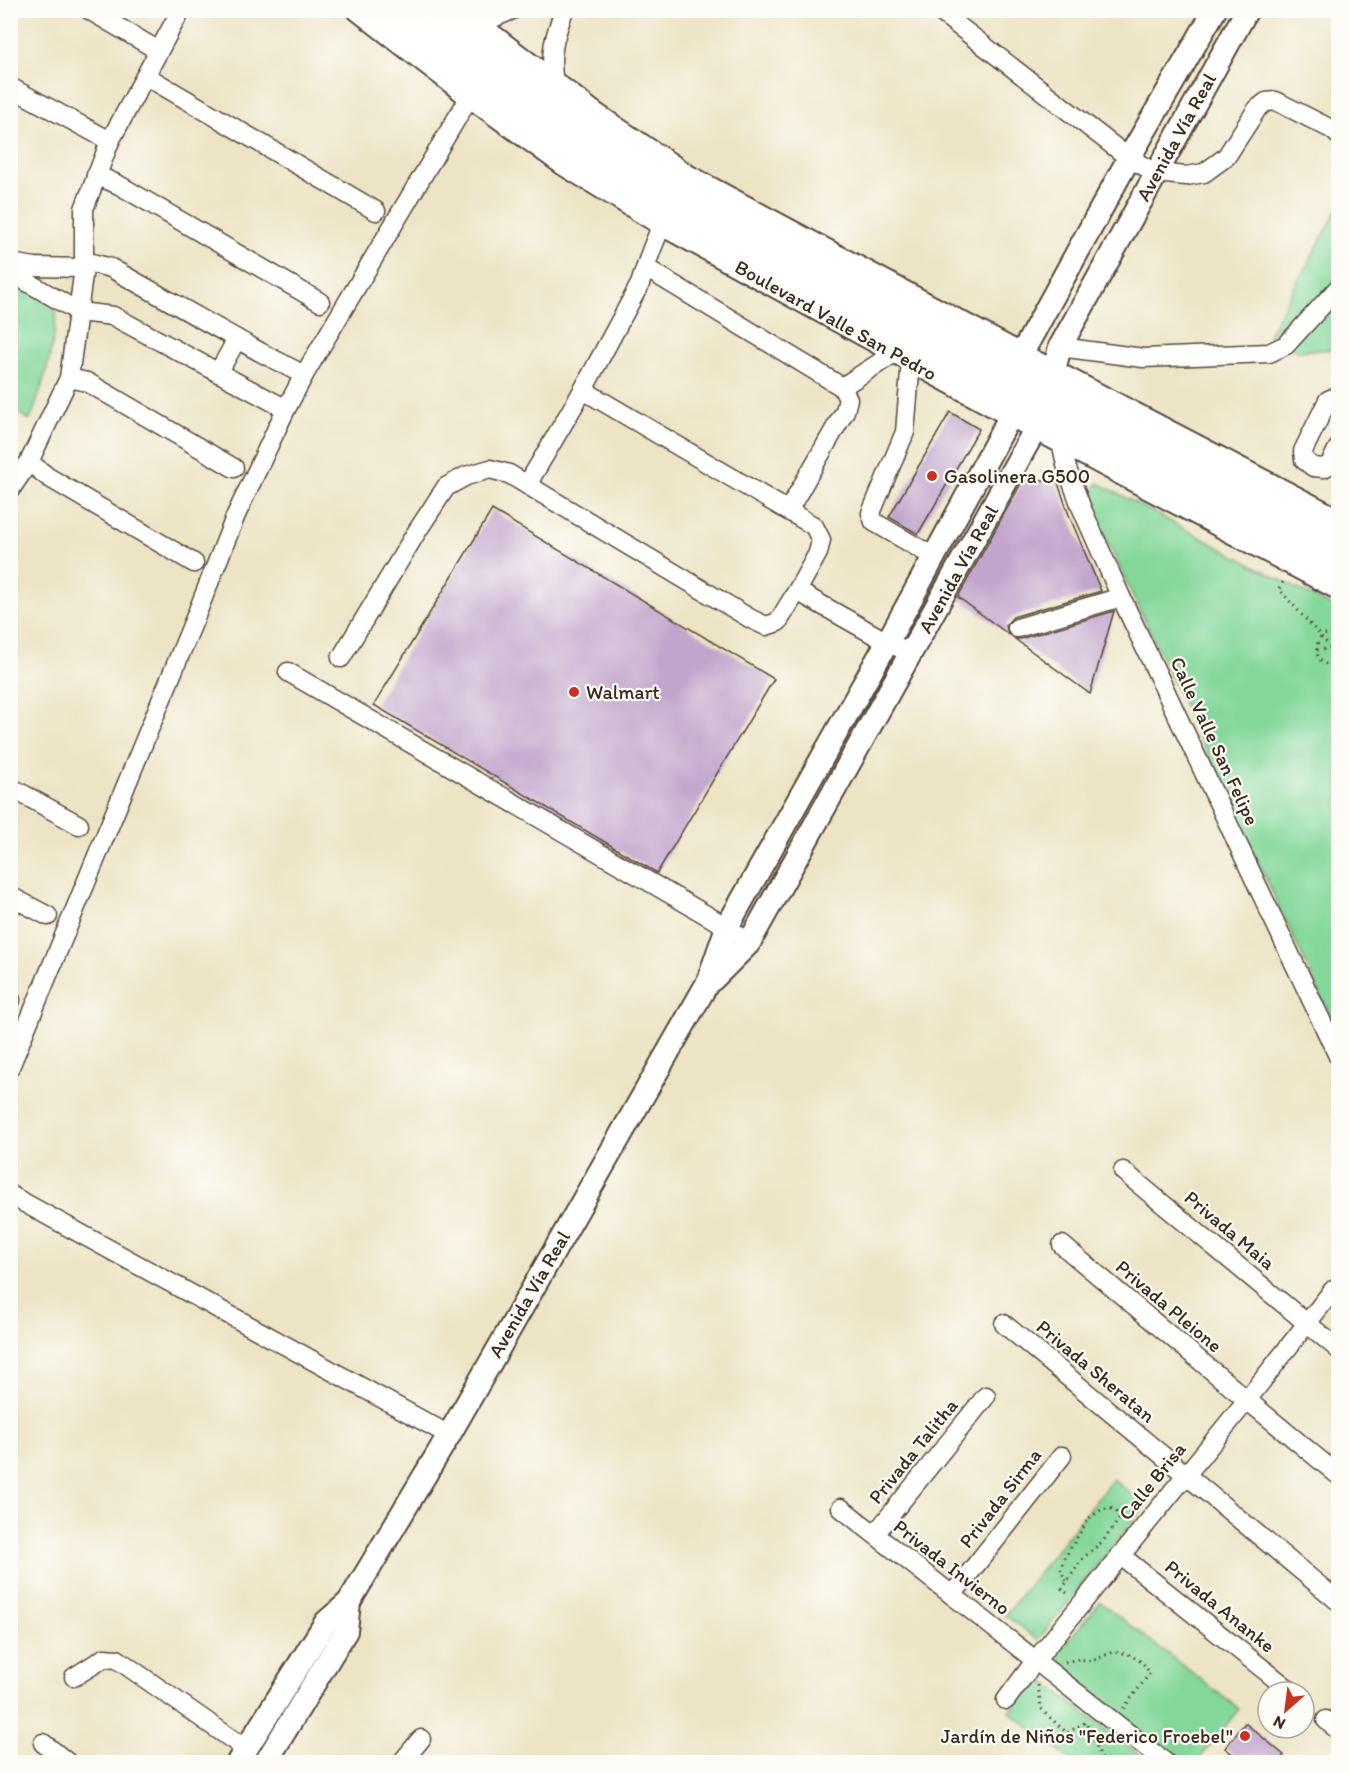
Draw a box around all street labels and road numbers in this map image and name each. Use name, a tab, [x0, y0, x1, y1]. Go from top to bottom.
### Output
street label: Avenida Vía Real	[1131, 69, 1221, 205]
street label: Boulevard Valle San Pedro	[731, 254, 941, 386]
street label: Avenida Vía Real	[913, 501, 1003, 637]
street label: Calle Valle San Felipe	[1165, 653, 1265, 829]
street label: Privada Maia	[1180, 1185, 1281, 1275]
street label: Avenida Vía Real	[483, 1226, 575, 1362]
street label: Privada Pleione	[1111, 1255, 1227, 1357]
street label: Privada Sheratan	[1032, 1314, 1160, 1428]
street label: Privada Talitha	[863, 1393, 963, 1508]
street label: Calle Brisa	[1113, 1437, 1191, 1525]
street label: Privada Sirma	[954, 1443, 1046, 1553]
street label: Privada Invierno	[889, 1514, 1015, 1620]
street label: Privada Ananke	[1160, 1554, 1280, 1658]

